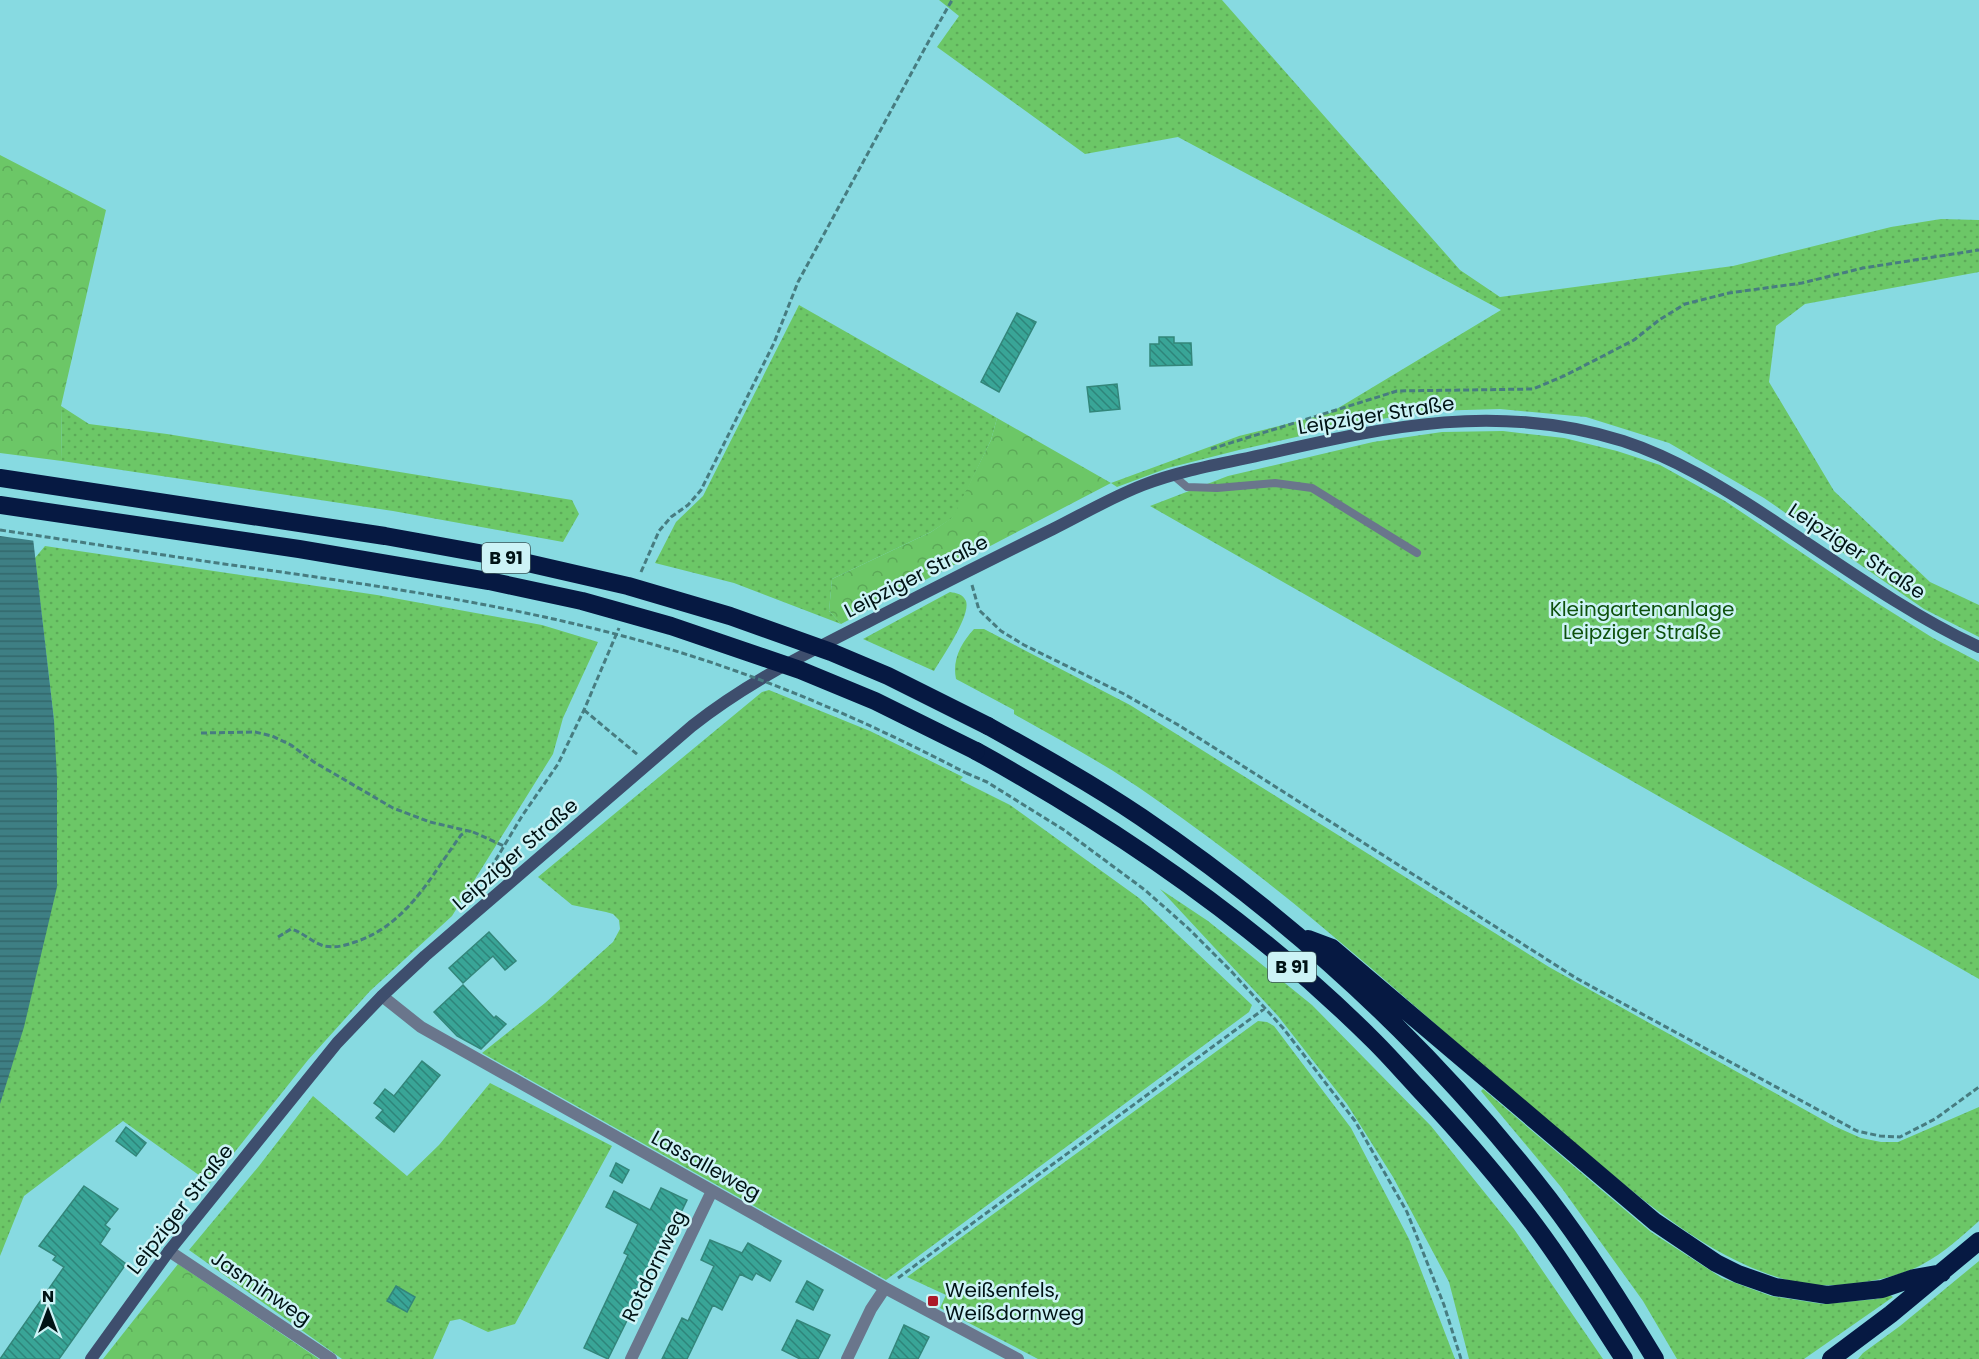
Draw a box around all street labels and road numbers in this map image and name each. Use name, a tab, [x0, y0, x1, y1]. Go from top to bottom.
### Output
street label: Leipziger Straße	[1296, 389, 1456, 441]
street label: Leipziger Straße	[1783, 496, 1931, 606]
street label: Leipziger Straße	[839, 528, 993, 624]
road number: B 91	[482, 543, 530, 573]
street label: Leipziger Straße	[446, 792, 584, 916]
road number: B 91	[1268, 952, 1316, 982]
street label: Lassalleweg	[646, 1123, 766, 1207]
street label: Leipziger Straße	[120, 1138, 240, 1280]
street label: Rotdornweg	[615, 1205, 693, 1327]
street label: Jasminweg	[205, 1244, 317, 1332]

